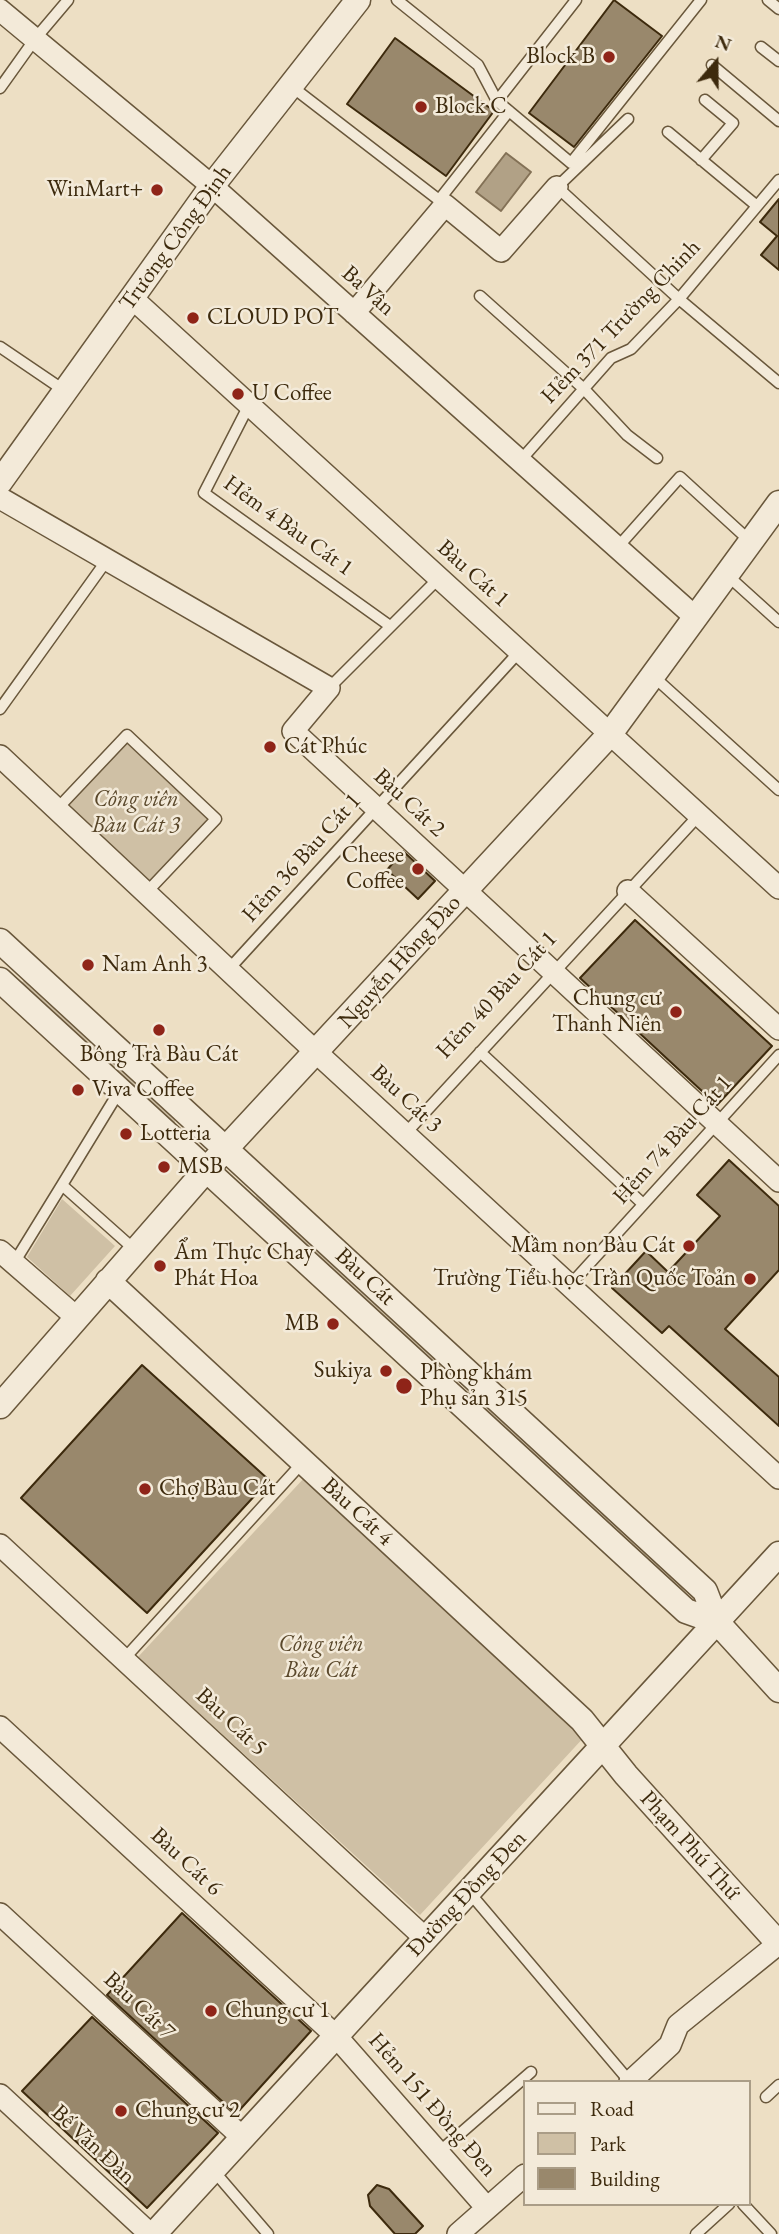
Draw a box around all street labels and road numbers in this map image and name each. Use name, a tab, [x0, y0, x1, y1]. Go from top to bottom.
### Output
street label: Trương Công Định	[114, 160, 238, 316]
street label: Hẻm 371 Trường Chinh	[535, 234, 707, 410]
street label: Ba Vân	[336, 260, 400, 322]
street label: Hẻm 4 Bàu Cát 1	[218, 470, 358, 582]
street label: Bàu Cát 1	[431, 534, 515, 614]
street label: Bàu Cát 2	[367, 763, 451, 843]
street label: Hẻm 36 Bàu Cát 1	[237, 788, 367, 928]
street label: Nguyễn Hồng Đào	[333, 890, 467, 1034]
street label: Hẻm 40 Bàu Cát 1	[431, 925, 563, 1065]
street label: Bàu Cát 3	[364, 1059, 448, 1139]
street label: Hẻm 74 Bàu Cát 1	[608, 1070, 738, 1210]
street label: Bàu Cát	[329, 1242, 401, 1312]
street label: Bàu Cát 4	[315, 1472, 399, 1552]
street label: Bàu Cát 5	[189, 1682, 273, 1762]
street label: Phạm Phú Thứ	[634, 1786, 746, 1906]
street label: Bàu Cát 6	[144, 1822, 228, 1902]
street label: Đường Đồng Đen	[401, 1825, 533, 1963]
street label: Bàu Cát 7	[97, 1966, 181, 2046]
street label: Hẻm 151 Đồng Đen	[362, 2027, 502, 2183]
street label: Bế Văn Đàn	[45, 2099, 141, 2191]

